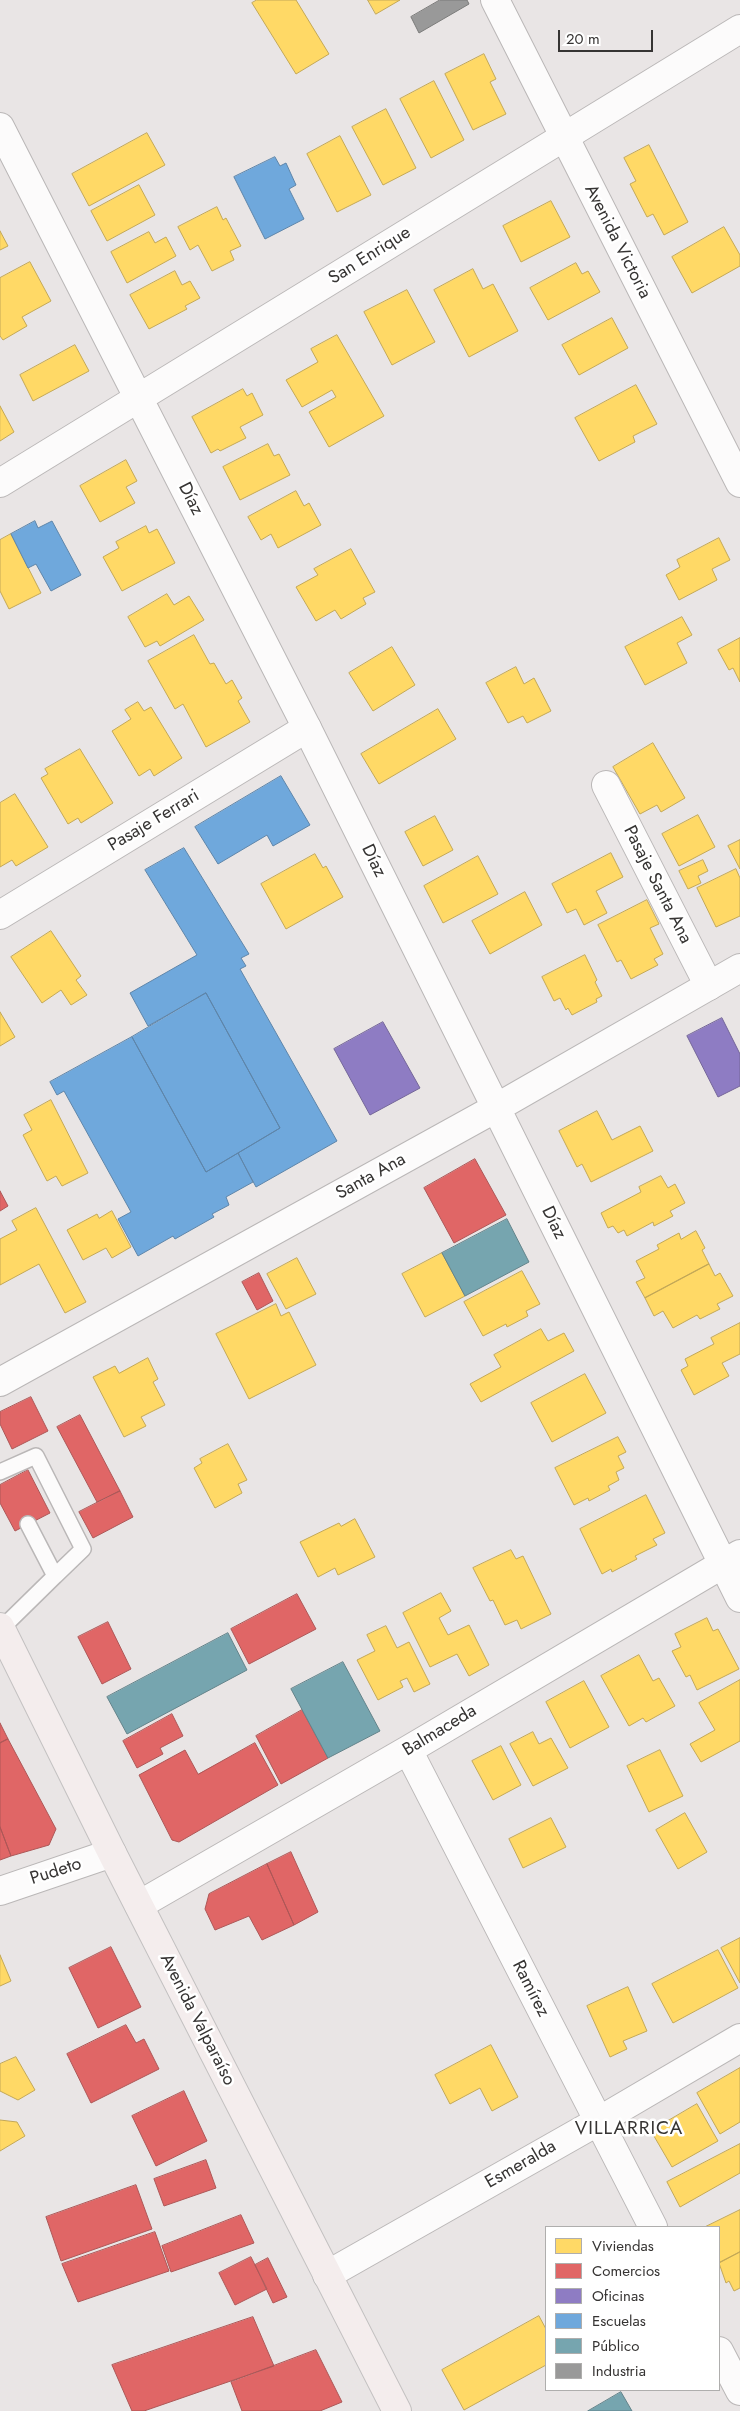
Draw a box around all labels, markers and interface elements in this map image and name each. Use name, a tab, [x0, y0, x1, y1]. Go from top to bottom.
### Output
scale bar	[560, 20, 655, 52]
text: 20 m	[566, 28, 600, 50]
street label: Avenida Victoria	[579, 181, 655, 303]
street label: San Enrique	[325, 222, 415, 290]
street label: Díaz	[173, 479, 207, 519]
street label: Pasaje Ferrari	[104, 785, 204, 857]
street label: Pasaje Santa Ana	[618, 822, 696, 948]
street label: Díaz	[356, 841, 390, 881]
street label: Santa Ana	[332, 1149, 410, 1205]
street label: Díaz	[536, 1203, 570, 1243]
street label: Balmaceda	[399, 1701, 481, 1761]
street label: Pudeto	[28, 1854, 84, 1890]
street label: Avenida Valparaíso	[155, 1951, 239, 2089]
street label: Ramírez	[507, 1957, 553, 2021]
district label: VILLARRICA	[573, 2118, 685, 2140]
street label: Esmeralda	[482, 2136, 560, 2194]
legend	[545, 2226, 720, 2391]
text: Viviendas	[592, 2235, 654, 2257]
text: Comercios	[592, 2260, 660, 2282]
text: Oficinas	[592, 2285, 644, 2307]
text: Escuelas	[592, 2310, 646, 2332]
text: Público	[592, 2335, 639, 2357]
text: Industria	[592, 2360, 646, 2382]

